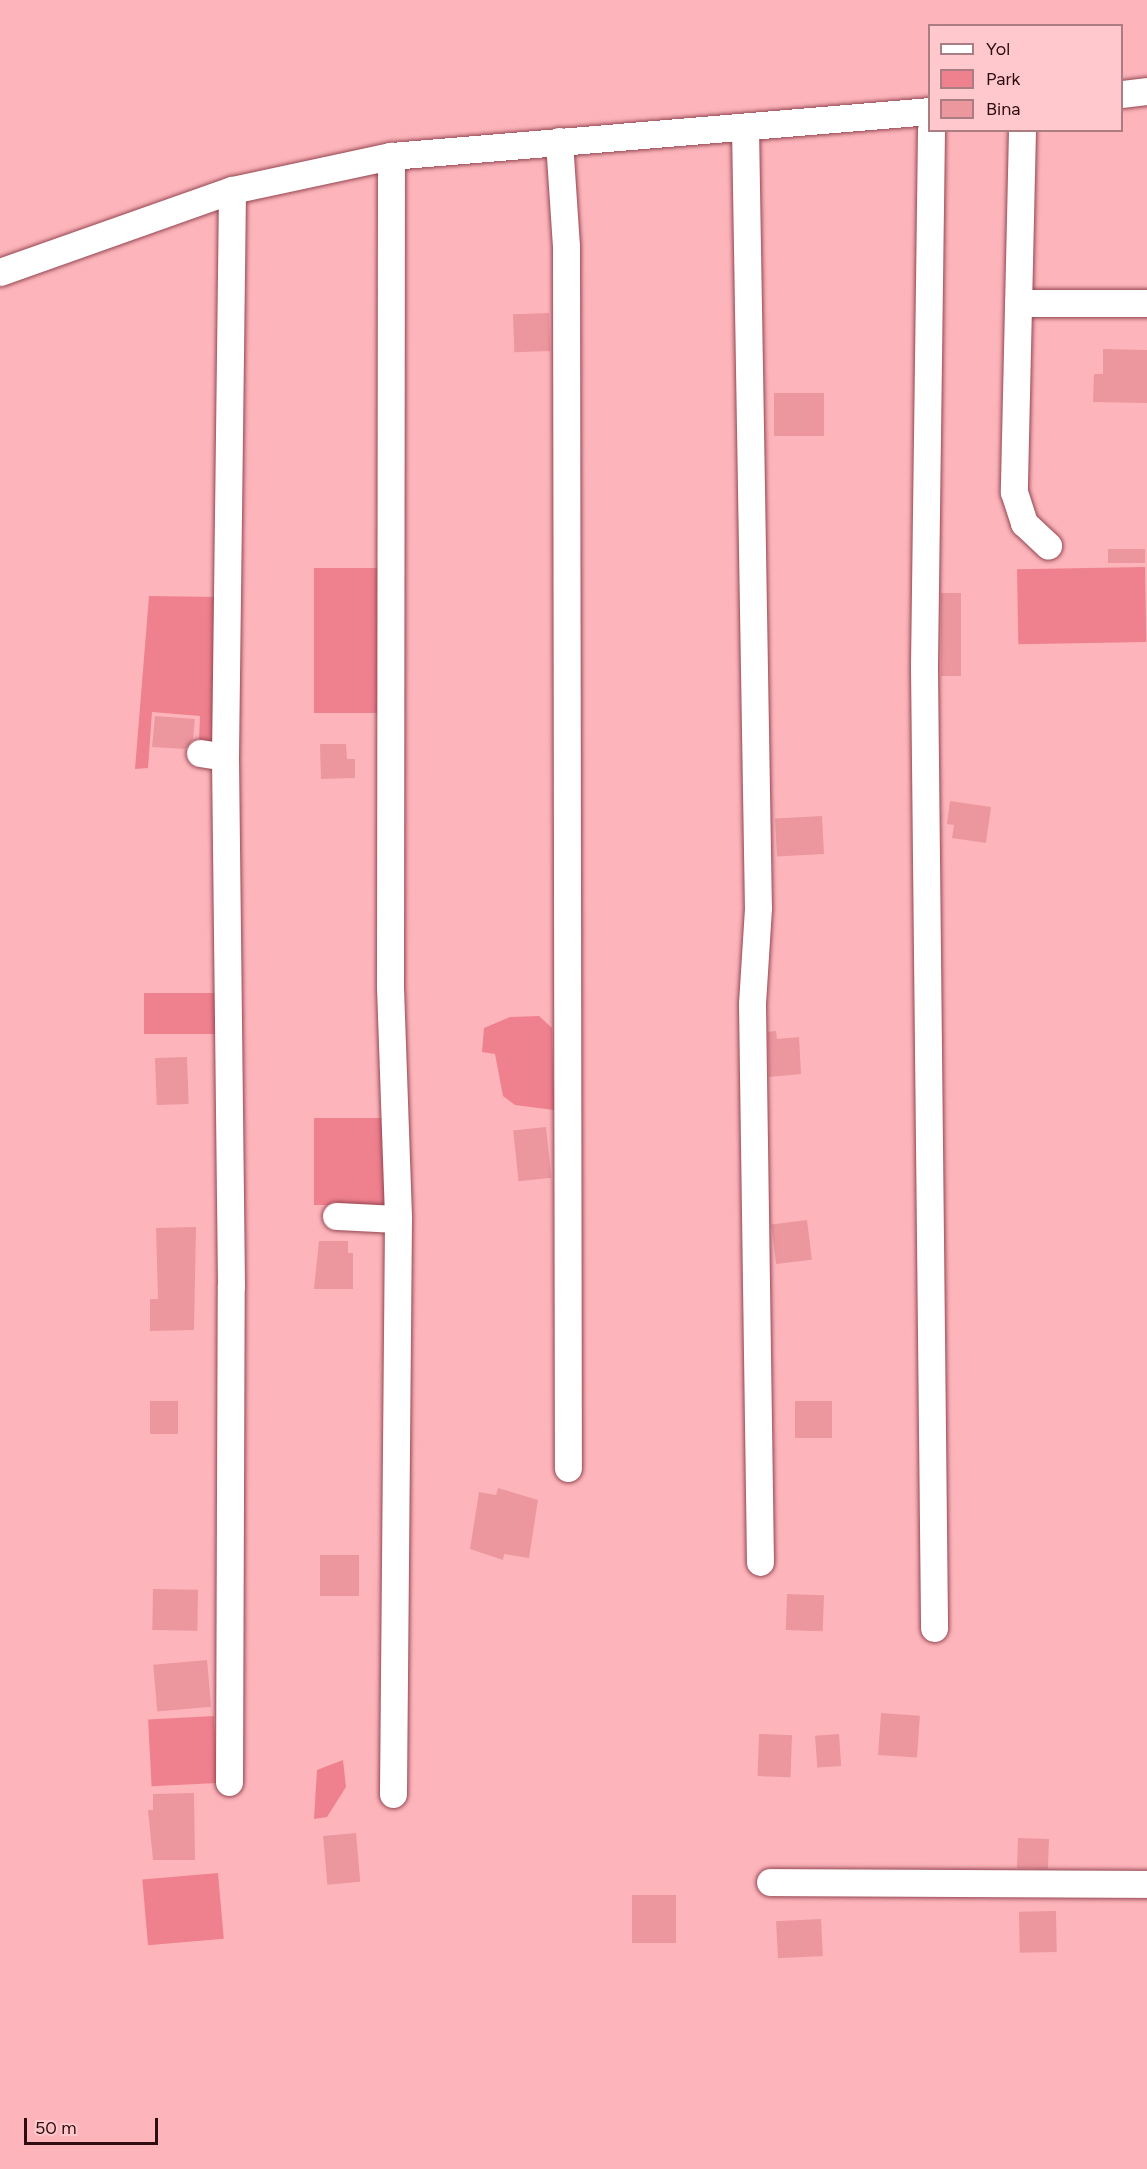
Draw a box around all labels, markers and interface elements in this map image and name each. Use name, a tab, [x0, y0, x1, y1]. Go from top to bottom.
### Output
legend	[928, 24, 1123, 132]
text: Yol	[986, 38, 1010, 60]
text: Park	[986, 68, 1020, 90]
text: Bina	[986, 98, 1020, 120]
scale bar	[27, 2106, 160, 2144]
text: 50 m	[35, 2117, 77, 2139]

